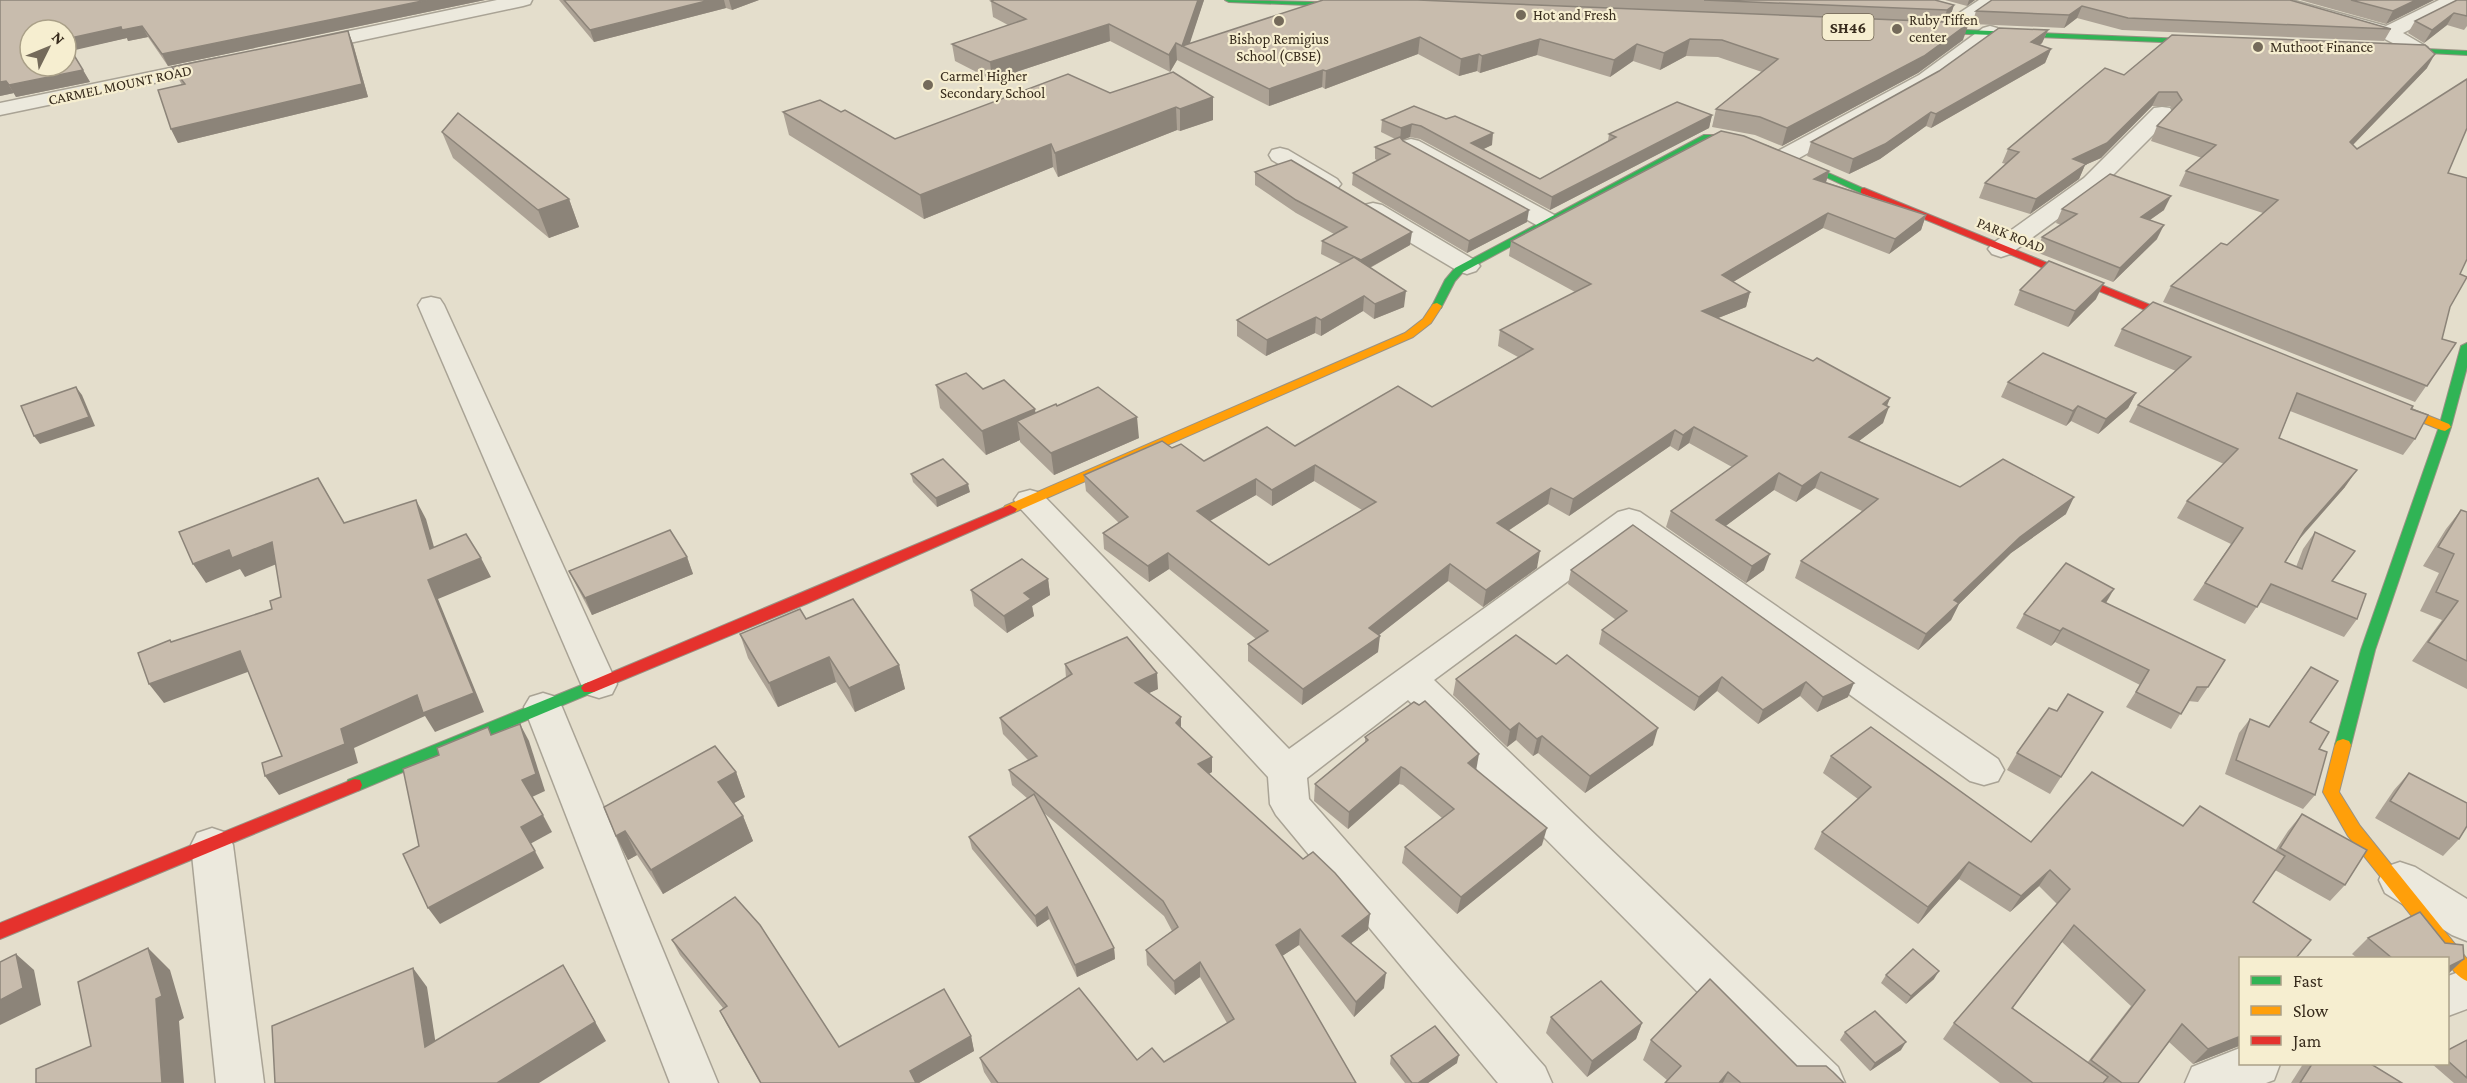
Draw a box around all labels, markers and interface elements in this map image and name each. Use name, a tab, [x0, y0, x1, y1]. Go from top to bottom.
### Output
place label: Hot and Fresh	[1533, 7, 1617, 23]
marker: Hot and Fresh	[1514, 8, 1528, 22]
place label: Ruby Tiffen center	[1909, 12, 1978, 45]
marker: Bishop Remigius School (CBSE)	[1272, 14, 1286, 28]
road number: SH46	[1822, 14, 1874, 40]
north arrow	[18, 18, 78, 78]
marker: Ruby Tiffen center	[1890, 22, 1904, 36]
text: N	[49, 28, 69, 48]
place label: Bishop Remigius School (CBSE)	[1229, 31, 1329, 65]
place label: Muthoot Finance	[2270, 39, 2374, 55]
marker: Muthoot Finance	[2251, 40, 2265, 54]
street label: CARMEL MOUNT ROAD	[47, 62, 193, 108]
place label: Carmel Higher Secondary School	[940, 68, 1045, 102]
marker: Carmel Higher Secondary School	[921, 78, 935, 92]
street label: PARK ROAD	[1975, 214, 2047, 256]
legend	[2239, 957, 2449, 1065]
text: Fast	[2293, 971, 2324, 991]
text: Slow	[2293, 1001, 2329, 1021]
text: Jam	[2291, 1031, 2322, 1051]

